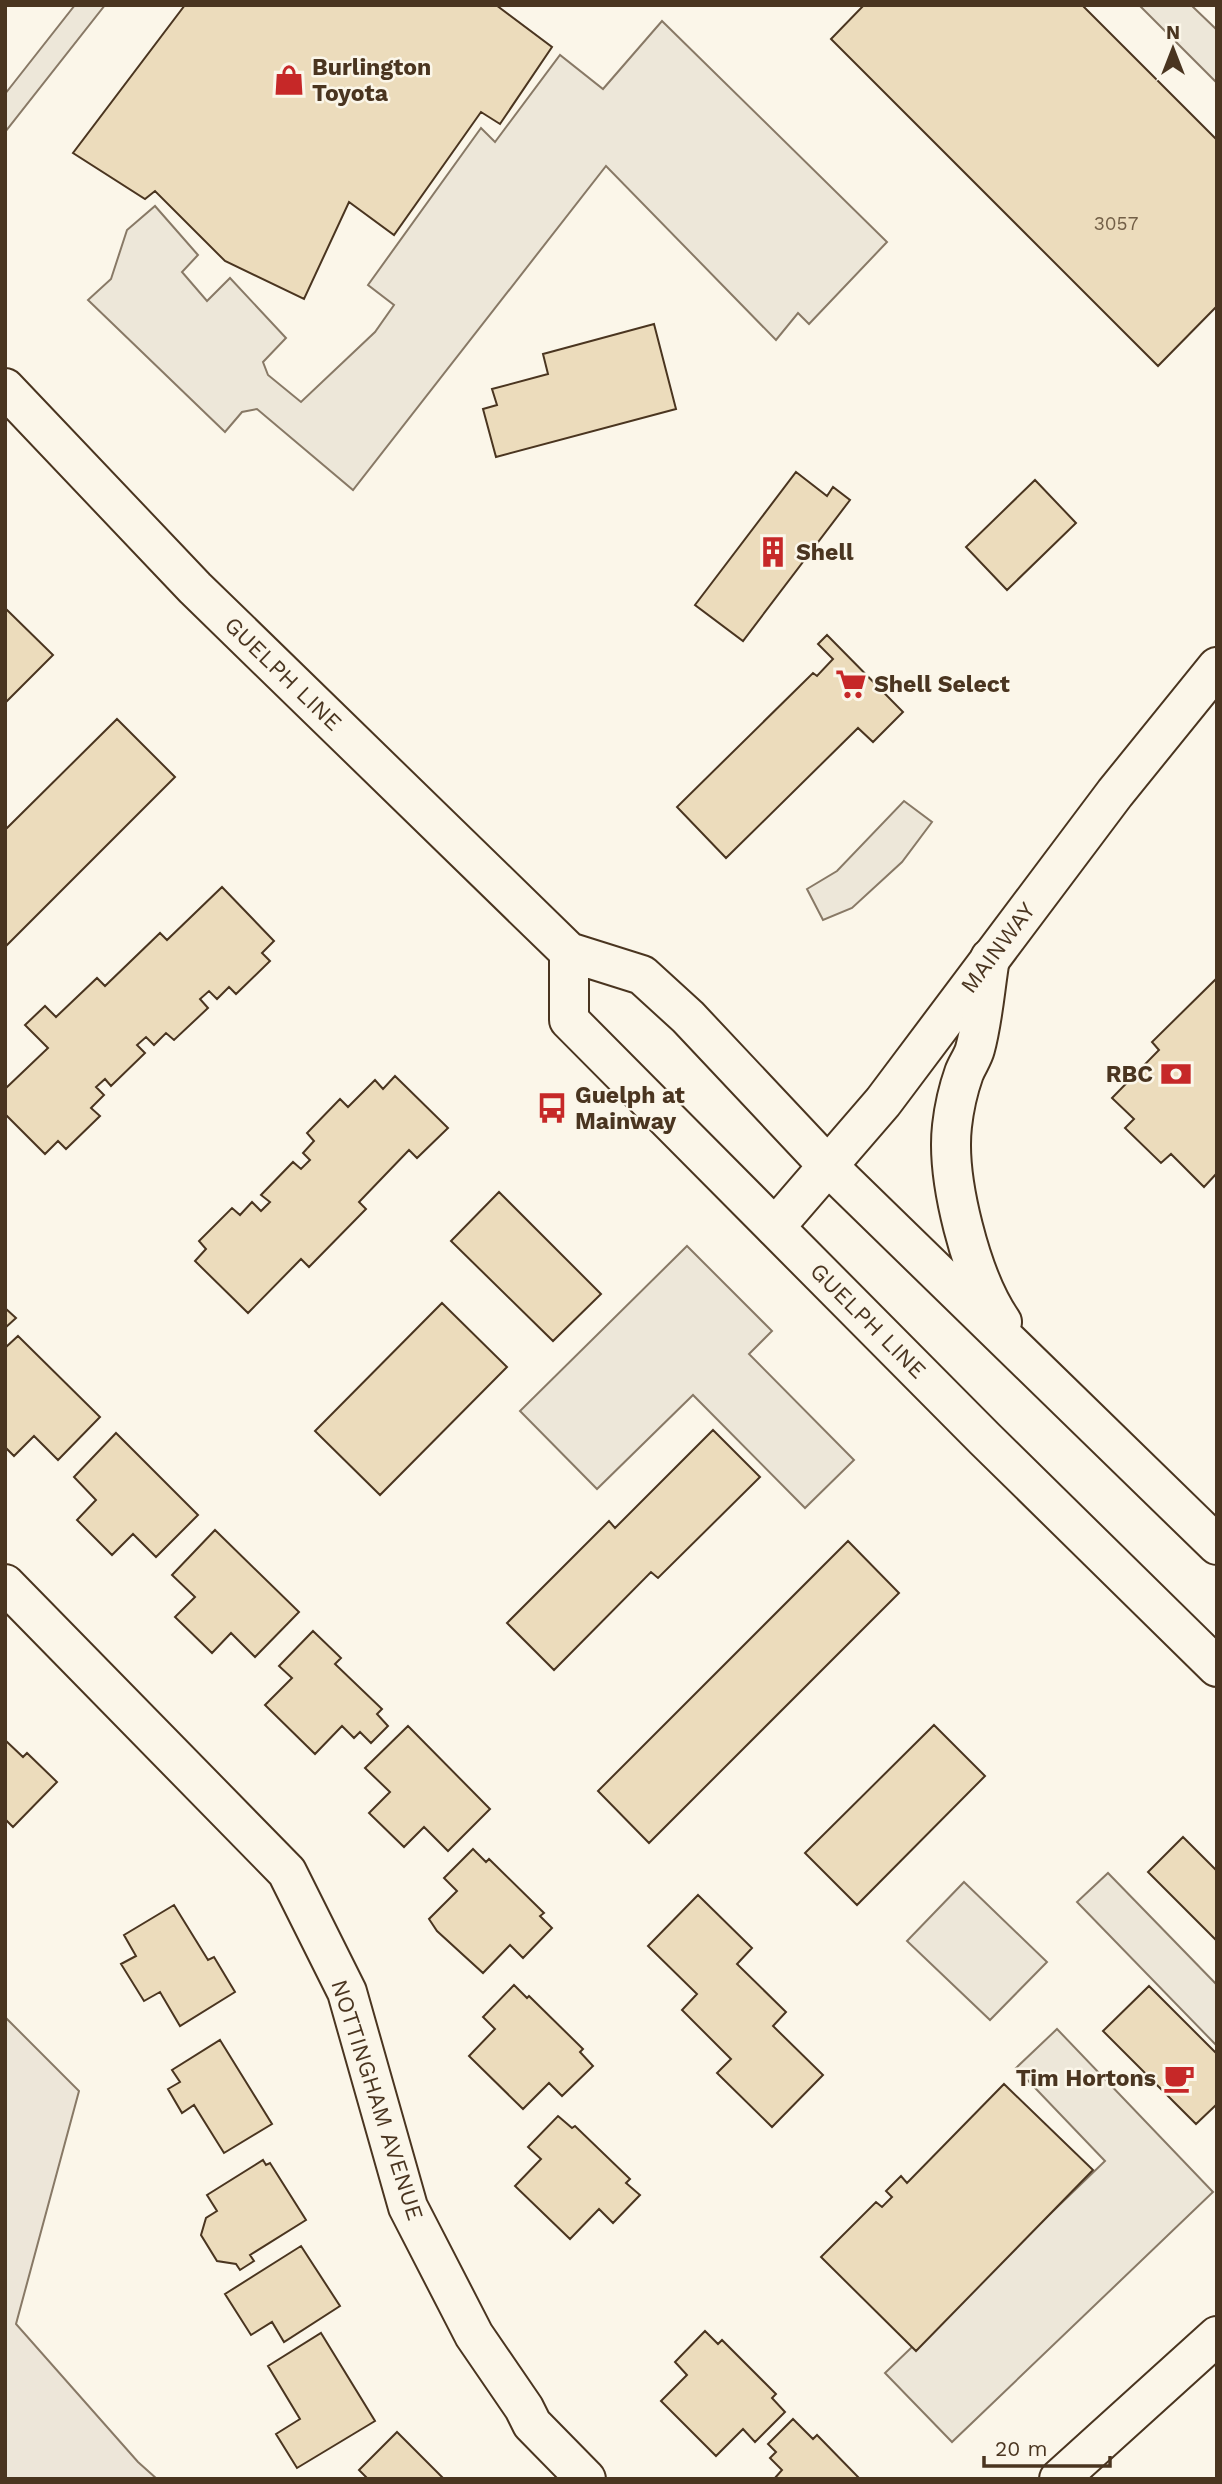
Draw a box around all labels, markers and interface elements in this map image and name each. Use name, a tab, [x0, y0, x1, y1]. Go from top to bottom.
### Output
north arrow	[1138, 14, 1208, 84]
text: N	[1166, 21, 1180, 44]
place label: Burlington Toyota	[312, 54, 431, 107]
shop icon: Burlington Toyota	[272, 63, 306, 97]
house number: 3057	[1094, 212, 1138, 235]
building icon: Shell	[756, 535, 790, 569]
place label: Shell	[796, 539, 854, 566]
street label: GUELPH LINE	[219, 611, 347, 737]
supermarket icon: Shell Select	[834, 667, 868, 701]
place label: Shell Select	[874, 671, 1010, 698]
street label: MAINWAY	[955, 897, 1041, 999]
bank icon: RBC	[1159, 1057, 1193, 1091]
place label: RBC	[1106, 1061, 1153, 1088]
place label: Guelph at Mainway	[575, 1082, 685, 1135]
bus stop icon: Guelph at Mainway	[535, 1091, 569, 1125]
street label: GUELPH LINE	[805, 1258, 931, 1384]
street label: NOTTINGHAM AVENUE	[325, 1976, 429, 2224]
cafe icon: Tim Hortons	[1162, 2061, 1196, 2095]
place label: Tim Hortons	[1016, 2065, 1156, 2092]
scale bar	[984, 2424, 1110, 2468]
text: 20 m	[995, 2436, 1047, 2461]

